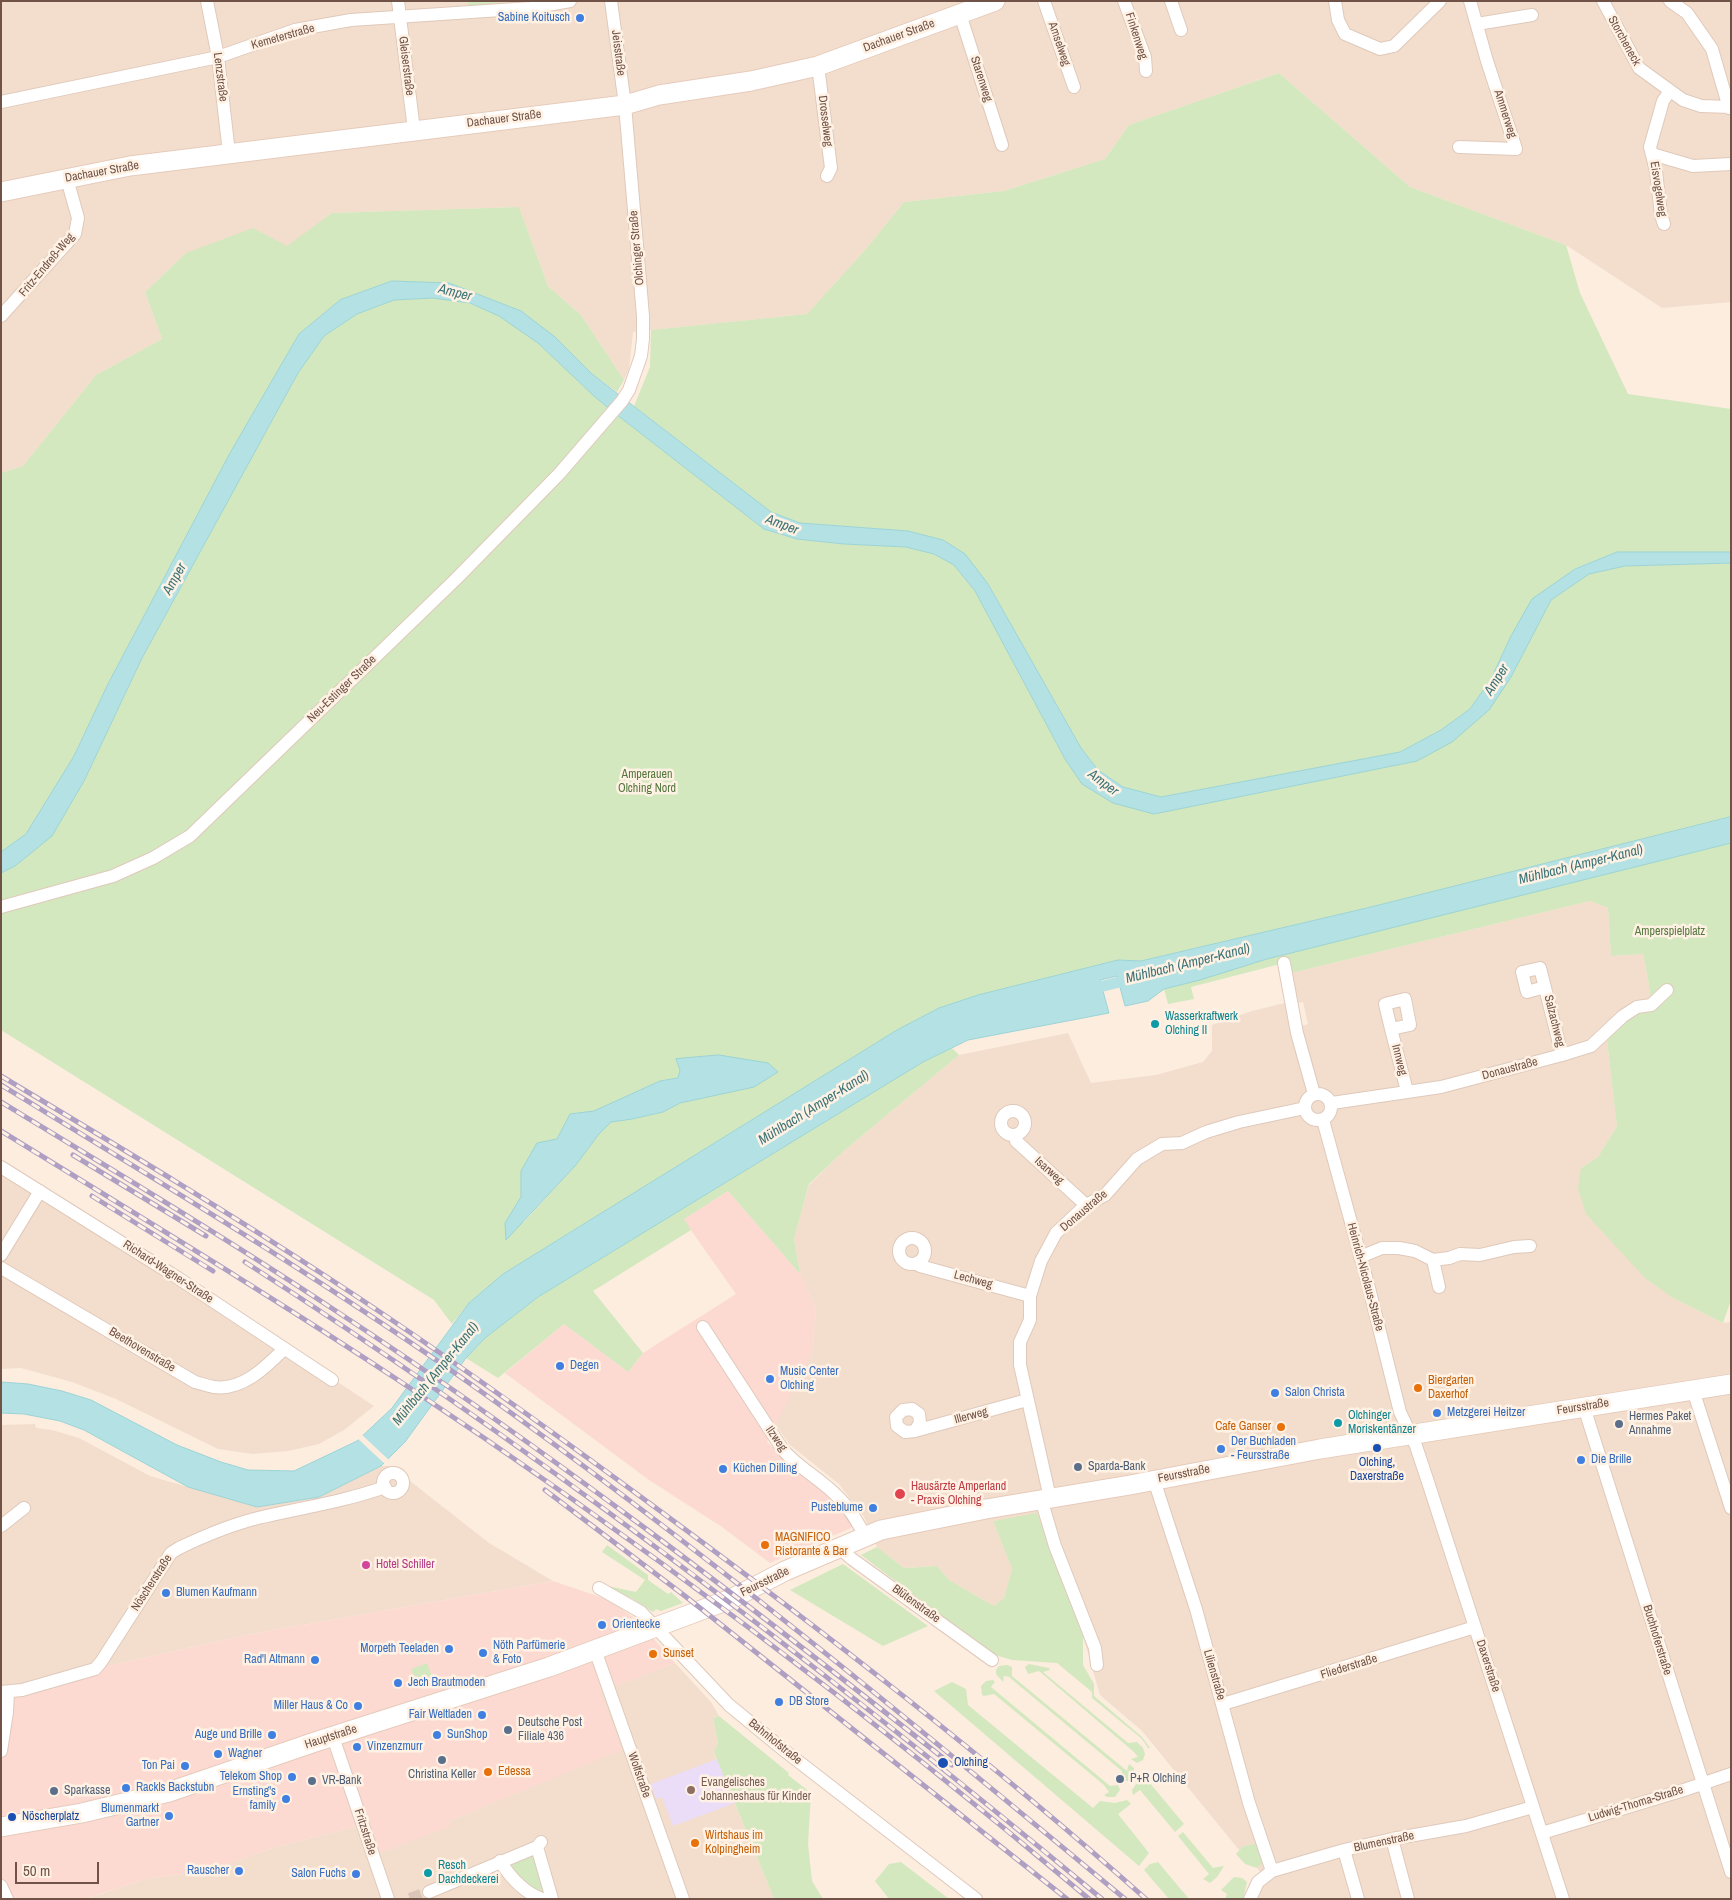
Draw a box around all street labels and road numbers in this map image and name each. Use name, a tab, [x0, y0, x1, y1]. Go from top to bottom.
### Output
street label: Finkenweg	[1122, 11, 1150, 61]
street label: Storcheneck	[1604, 14, 1644, 68]
street label: Dachauer Straße	[861, 16, 937, 56]
street label: Amselweg	[1045, 20, 1073, 68]
street label: Kemeterstraße	[250, 21, 316, 53]
street label: Jeisstraße	[608, 29, 628, 77]
street label: Gleiserstraße	[395, 36, 417, 96]
street label: Lenzstraße	[210, 52, 230, 102]
street label: Starenweg	[967, 54, 995, 104]
street label: Ammerweg	[1490, 88, 1520, 140]
street label: Drosselweg	[815, 95, 835, 147]
street label: Dachauer Straße	[466, 107, 542, 131]
street label: Dachauer Straße	[64, 158, 140, 186]
street label: Eisvogelweg	[1647, 160, 1669, 218]
street label: Olchinger Straße	[627, 210, 647, 286]
street label: Fritz-Endreß-Weg	[16, 230, 78, 300]
street label: Neu-Estinger Straße	[305, 652, 379, 726]
street label: Salzachweg	[1541, 994, 1567, 1048]
street label: Innweg	[1388, 1043, 1410, 1077]
street label: Donaustraße	[1481, 1055, 1539, 1083]
street label: Isarweg	[1031, 1154, 1067, 1188]
street label: Donaustraße	[1058, 1187, 1110, 1235]
street label: Heinrich-Nicolaus-Straße	[1344, 1221, 1386, 1333]
street label: Richard-Wagner-Straße	[120, 1237, 216, 1307]
street label: Lechweg	[952, 1268, 994, 1292]
street label: Beethovenstraße	[106, 1325, 178, 1375]
street label: Feursstraße	[1556, 1396, 1610, 1418]
street label: Illerweg	[953, 1405, 989, 1427]
street label: Ilzweg	[762, 1423, 790, 1455]
street label: Feursstraße	[1157, 1462, 1211, 1486]
street label: Nöscherstraße	[128, 1552, 176, 1614]
street label: Feursstraße	[738, 1564, 792, 1600]
street label: Blütenstraße	[889, 1582, 943, 1626]
street label: Buchhoferstraße	[1639, 1603, 1675, 1677]
street label: Daxerstraße	[1473, 1638, 1503, 1694]
street label: Lilienstraße	[1200, 1648, 1228, 1702]
street label: Fliederstraße	[1319, 1652, 1379, 1682]
street label: Bahnhofstraße	[745, 1716, 805, 1768]
street label: Hauptstraße	[303, 1722, 359, 1752]
street label: Wolfstraße	[624, 1750, 654, 1800]
street label: Ludwig-Thoma-Straße	[1587, 1783, 1685, 1825]
street label: Fritzstraße	[351, 1807, 379, 1857]
street label: Blumenstraße	[1353, 1829, 1415, 1855]

